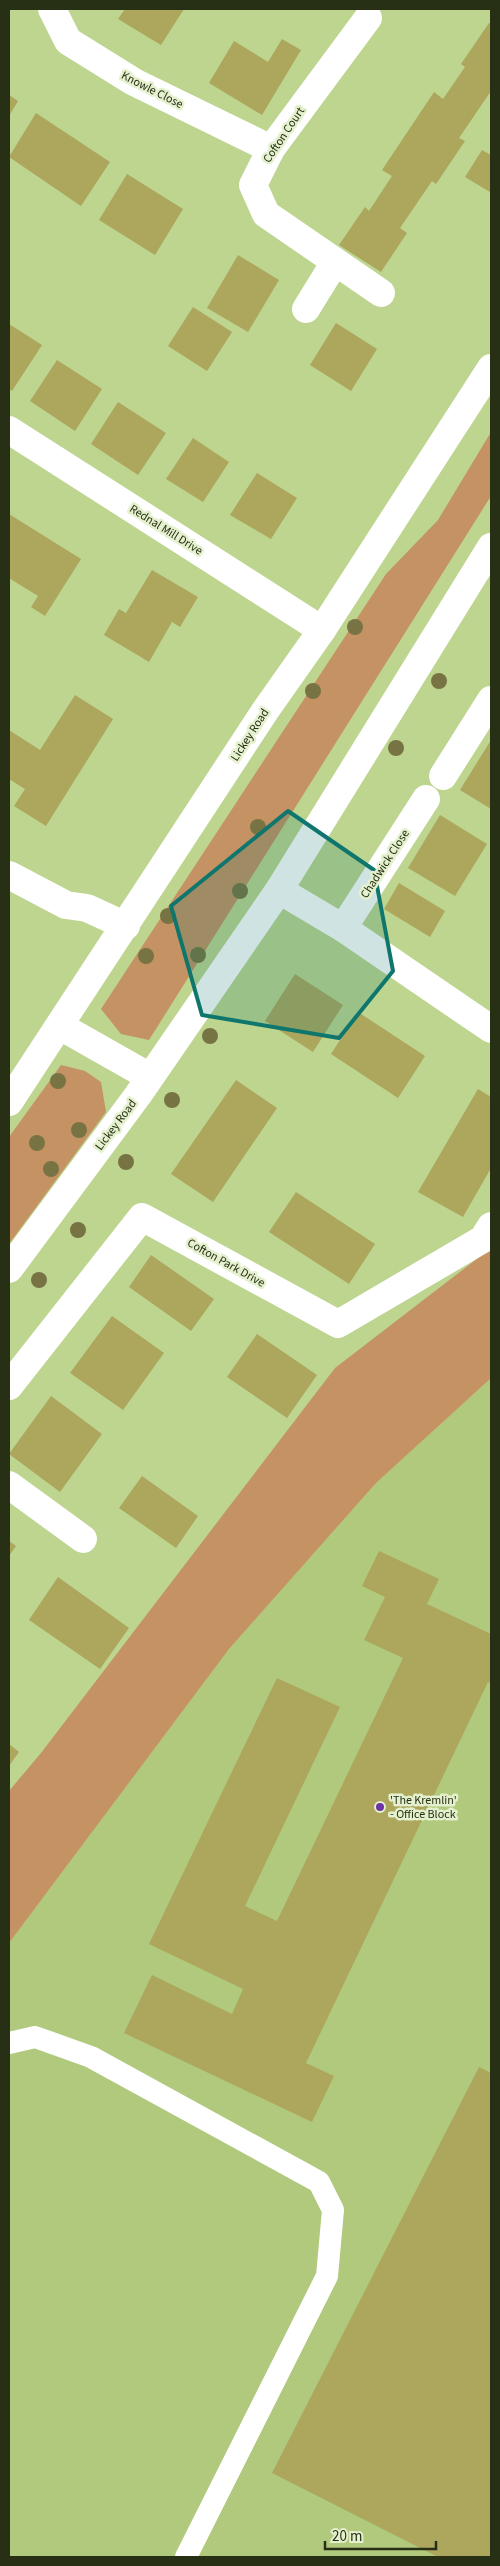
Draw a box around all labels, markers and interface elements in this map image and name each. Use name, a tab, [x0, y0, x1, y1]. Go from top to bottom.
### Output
street label: Knowle Close	[118, 67, 186, 113]
street label: Cofton Court	[259, 104, 309, 166]
street label: Rednal Mill Drive	[126, 501, 206, 559]
street label: Lickey Road	[227, 705, 273, 765]
street label: Chadwick Close	[356, 826, 414, 902]
street label: Lickey Road	[91, 1096, 141, 1154]
street label: Cofton Park Drive	[184, 1235, 268, 1291]
place label: 'The Kremlin' - Office Block	[390, 1792, 457, 1823]
marker: 'The Kremlin' - Office Block	[374, 1801, 386, 1813]
scale bar	[325, 2518, 436, 2550]
text: 20 m	[332, 2526, 362, 2547]

